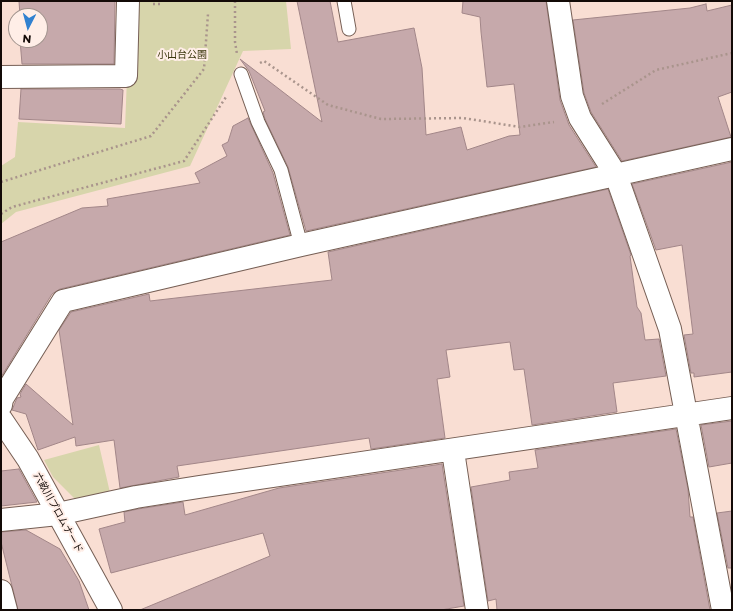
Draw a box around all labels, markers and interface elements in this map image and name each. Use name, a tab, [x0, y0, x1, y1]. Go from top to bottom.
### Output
north arrow	[8, 8, 48, 48]
text: N	[22, 32, 32, 46]
park label: 小山台公園	[157, 49, 207, 61]
street label: 六畝川プロムナード	[31, 471, 85, 555]

